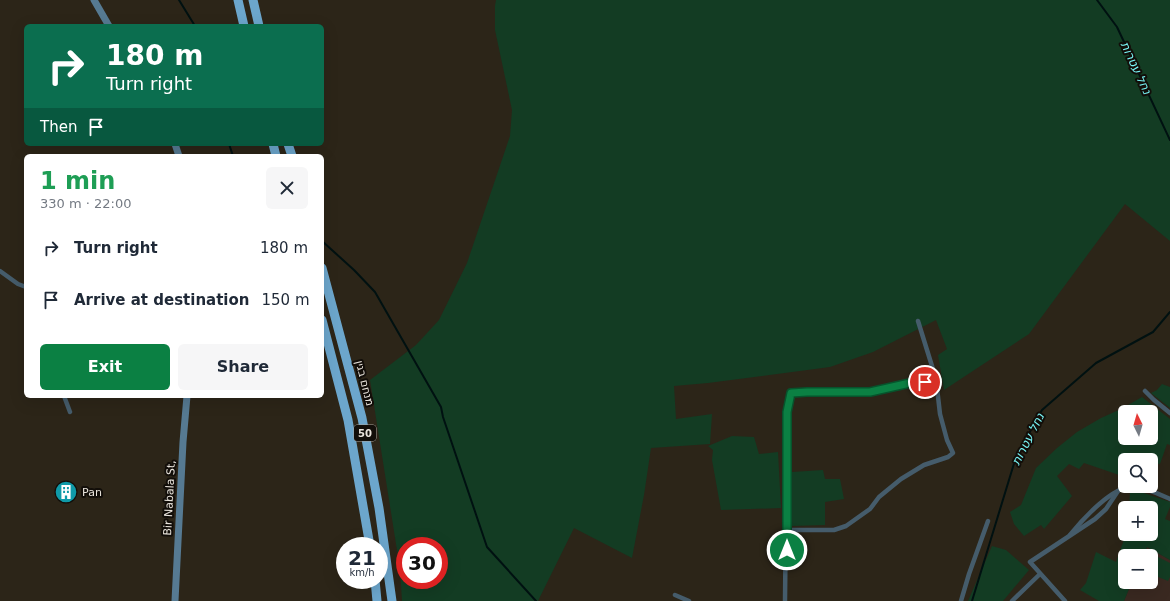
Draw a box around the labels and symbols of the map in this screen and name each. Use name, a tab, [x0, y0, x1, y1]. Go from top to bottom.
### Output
water label: נחל עטרות	[1118, 39, 1154, 97]
street label: מנחם בגין	[353, 359, 376, 407]
pin	[908, 365, 942, 399]
north arrow	[1118, 405, 1158, 445]
water label: נחל עטרות	[1009, 410, 1047, 467]
road number: 50	[354, 425, 376, 441]
street label: Bir Nabala St,	[161, 460, 178, 536]
building icon: Pan	[53, 479, 79, 505]
place label: Pan	[82, 486, 102, 499]
position arrow	[766, 529, 808, 571]
speed limit sign: 30	[396, 537, 448, 589]

